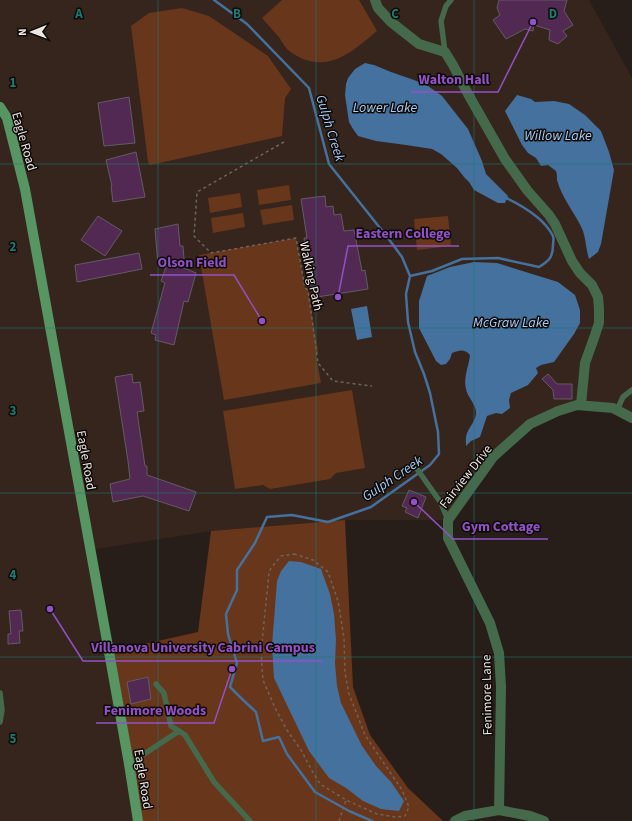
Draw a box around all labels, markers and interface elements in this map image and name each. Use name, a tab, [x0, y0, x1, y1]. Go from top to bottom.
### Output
text: A	[74, 5, 83, 23]
text: B	[233, 5, 241, 23]
text: C	[391, 5, 399, 23]
text: D	[549, 5, 557, 23]
north arrow	[12, 12, 52, 52]
text: N	[15, 28, 30, 36]
callout: Walton Hall	[411, 66, 498, 92]
text: Walton Hall	[418, 70, 490, 90]
text: 1	[10, 74, 17, 92]
water label: Gulph Creek	[310, 92, 350, 165]
water label: Lower Lake	[353, 98, 417, 118]
street label: Eagle Road	[7, 110, 41, 173]
water label: Willow Lake	[524, 126, 592, 146]
callout: Eastern College	[348, 220, 459, 246]
text: Eastern College	[355, 224, 451, 244]
text: 2	[10, 238, 17, 256]
street label: Walking Path	[295, 240, 327, 313]
callout: Olson Field	[150, 249, 234, 275]
text: Olson Field	[158, 253, 226, 273]
water label: McGraw Lake	[473, 313, 549, 333]
text: 3	[10, 402, 17, 420]
street label: Eagle Road	[72, 429, 100, 491]
street label: Fairview Drive	[435, 441, 496, 512]
water label: Gulph Creek	[358, 451, 427, 506]
callout: Gym Cottage	[453, 513, 548, 539]
text: Gym Cottage	[462, 517, 540, 537]
text: 4	[10, 566, 17, 584]
callout: Villanova University Cabrini Campus	[83, 635, 323, 661]
text: Villanova University Cabrini Campus	[90, 638, 315, 658]
street label: Fenimore Lane	[477, 654, 497, 735]
callout: Fenimore Woods	[96, 697, 214, 723]
text: Fenimore Woods	[104, 701, 206, 721]
text: 5	[10, 730, 17, 748]
street label: Eagle Road	[129, 748, 157, 810]

